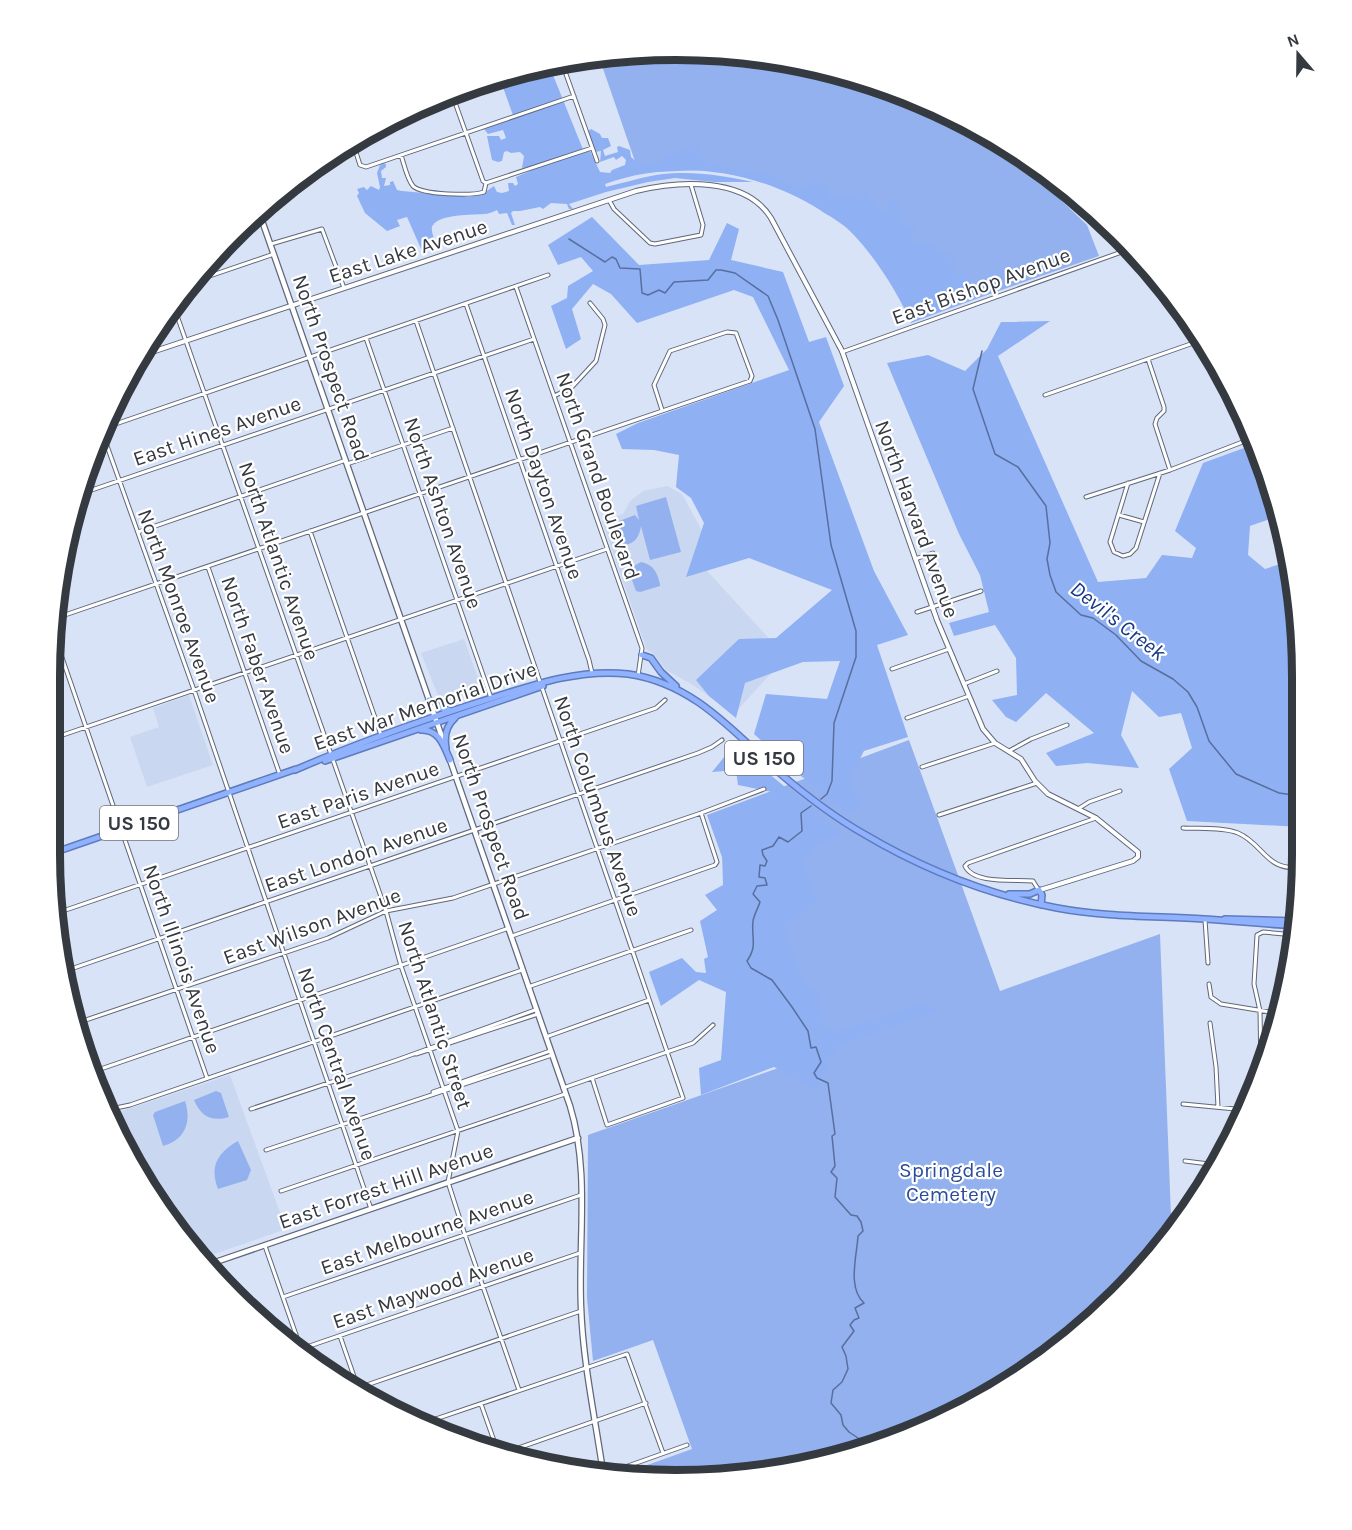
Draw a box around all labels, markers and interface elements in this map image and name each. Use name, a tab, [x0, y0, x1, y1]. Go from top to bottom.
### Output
north arrow	[1268, 24, 1328, 84]
text: N	[1284, 29, 1302, 51]
street label: East Lake Avenue	[326, 214, 490, 288]
street label: East Bishop Avenue	[888, 243, 1074, 329]
street label: North Prospect Road	[288, 272, 374, 464]
street label: North Grand Boulevard	[551, 369, 645, 583]
street label: North Dayton Avenue	[500, 385, 588, 583]
street label: East Hines Avenue	[130, 391, 304, 471]
street label: North Ashton Avenue	[399, 414, 487, 612]
street label: North Harvard Avenue	[870, 417, 964, 621]
street label: North Atlantic Avenue	[234, 459, 324, 663]
street label: North Monroe Avenue	[133, 506, 225, 706]
street label: North Faber Avenue	[216, 573, 300, 757]
water label: Devil's Creek	[1065, 576, 1171, 667]
street label: East War Memorial Drive	[310, 656, 540, 756]
street label: North Columbus Avenue	[549, 692, 647, 920]
street label: North Prospect Road	[448, 731, 534, 923]
road number: US 150	[725, 741, 803, 775]
street label: East Paris Avenue	[274, 756, 442, 834]
road number: US 150	[100, 806, 178, 840]
street label: East London Avenue	[261, 812, 451, 898]
street label: North Illinois Avenue	[138, 861, 226, 1057]
street label: East Wilson Avenue	[220, 883, 404, 969]
street label: North Atlantic Street	[393, 918, 477, 1112]
street label: North Central Avenue	[293, 964, 381, 1164]
street label: East Forrest Hill Avenue	[276, 1138, 496, 1234]
park label: Springdale Cemetery	[899, 1158, 1003, 1206]
street label: East Melbourne Avenue	[317, 1184, 537, 1280]
street label: East Maywood Avenue	[329, 1242, 537, 1334]

